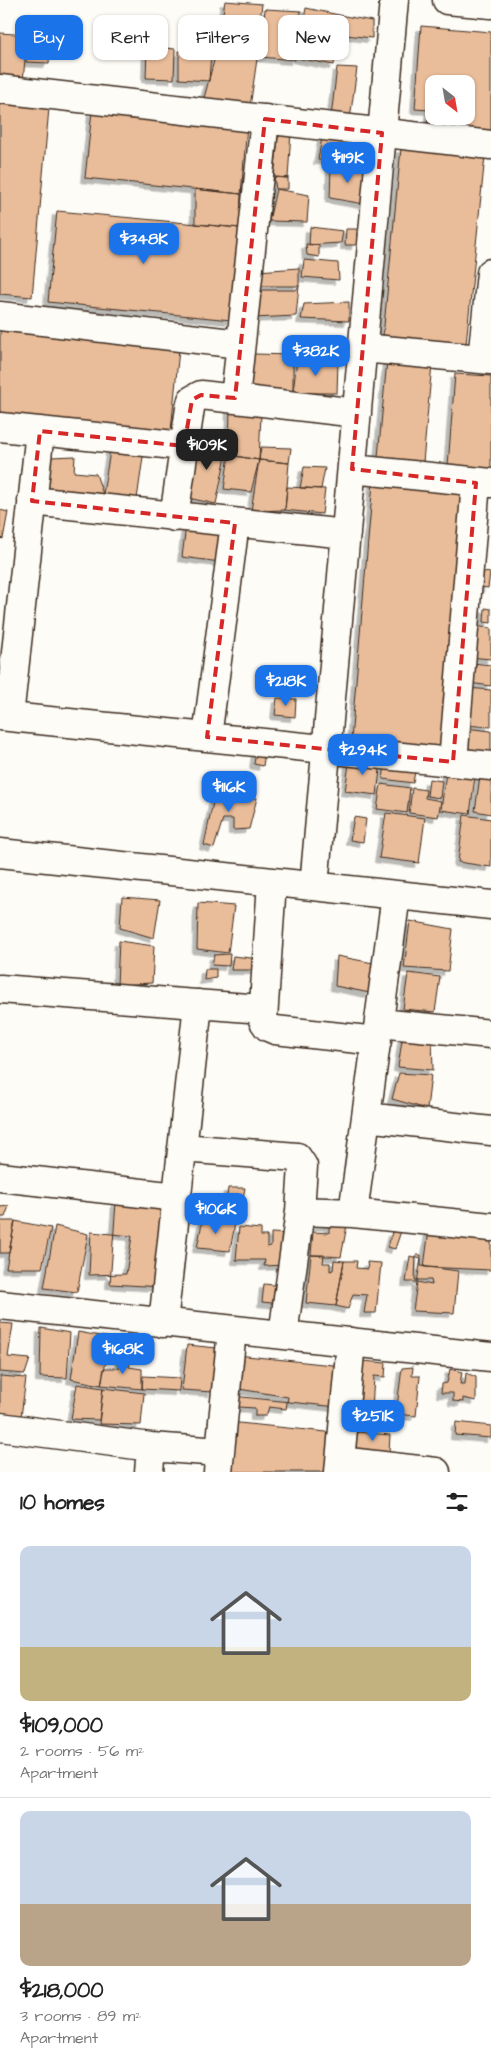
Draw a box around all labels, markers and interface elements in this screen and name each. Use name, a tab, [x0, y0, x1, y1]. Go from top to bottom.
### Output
chip: Buy	[15, 15, 83, 60]
chip: Rent	[93, 15, 168, 60]
chip: Filters	[178, 15, 268, 60]
chip: New	[278, 15, 349, 60]
north arrow	[425, 75, 475, 125]
map controls	[425, 75, 475, 125]
pin: $119K	[313, 142, 383, 184]
text: $119K	[332, 147, 364, 169]
pin: $348K	[109, 222, 179, 265]
text: $348K	[120, 228, 168, 250]
pin: $382K	[281, 334, 351, 377]
text: $382K	[293, 340, 339, 362]
pin: $109K	[172, 428, 242, 471]
text: $109K	[187, 434, 227, 456]
pin: $218K	[251, 664, 321, 707]
text: $218K	[266, 670, 306, 692]
pin: $294K	[328, 734, 398, 776]
text: $294K	[339, 739, 387, 761]
pin: $116K	[194, 770, 264, 813]
text: $116K	[213, 776, 245, 798]
pin: $106K	[181, 1192, 251, 1235]
text: $106K	[196, 1198, 236, 1220]
pin: $168K	[88, 1332, 158, 1375]
text: $168K	[102, 1338, 144, 1360]
pin: $251K	[338, 1400, 408, 1442]
text: $251K	[352, 1405, 394, 1427]
text: 10 homes	[20, 1488, 105, 1517]
icon: filters	[443, 1488, 471, 1516]
icon: home	[201, 1578, 291, 1668]
text: $109,000	[20, 1711, 103, 1740]
text: 2 rooms · 56 m²	[20, 1740, 144, 1762]
text: Apartment	[20, 1762, 98, 1784]
icon: home	[201, 1844, 291, 1934]
text: $218,000	[20, 1976, 104, 2005]
text: 3 rooms · 89 m²	[20, 2005, 141, 2027]
text: Apartment	[20, 2027, 98, 2049]

